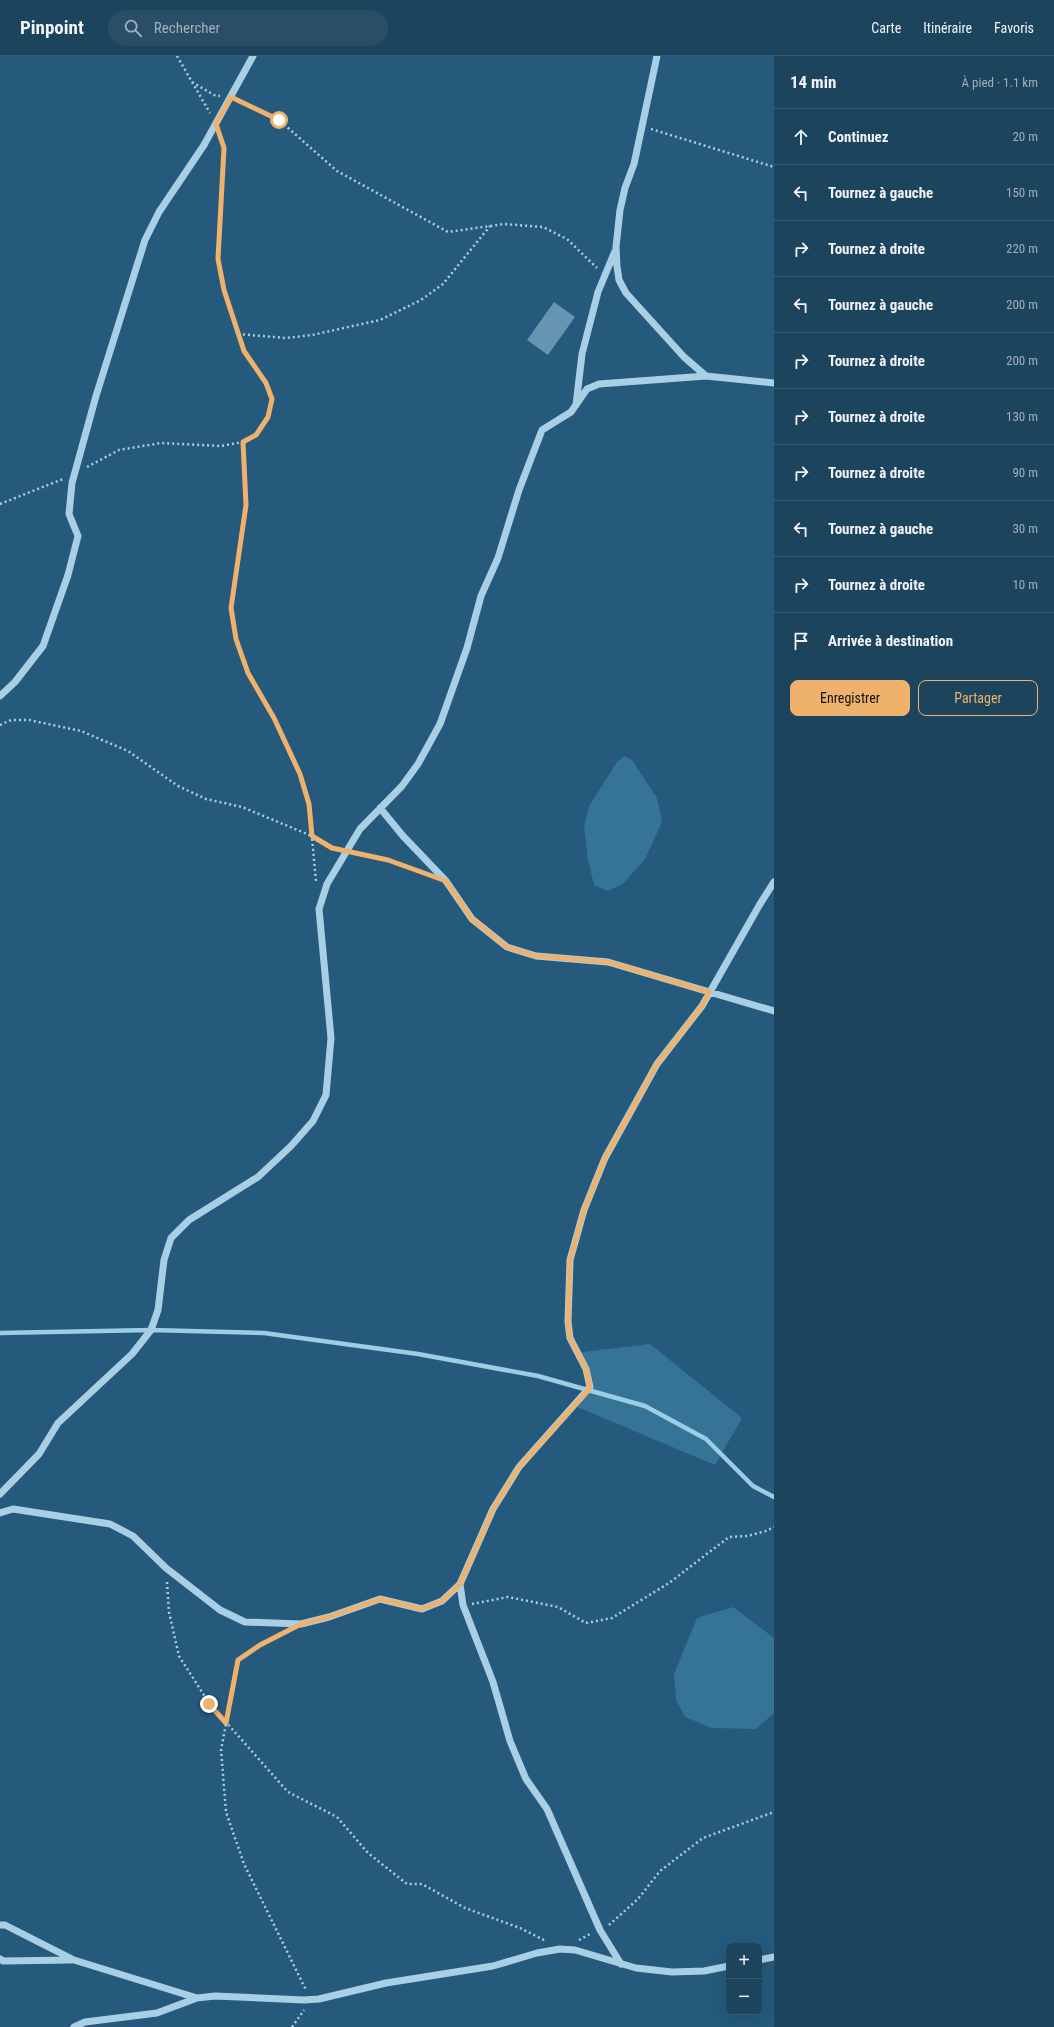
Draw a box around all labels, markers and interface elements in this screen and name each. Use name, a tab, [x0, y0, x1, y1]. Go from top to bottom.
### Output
search box	[108, 10, 388, 46]
text: Pinpoint	[20, 16, 84, 39]
icon: search	[122, 17, 144, 39]
text: Rechercher	[154, 19, 220, 37]
text: Carte	[871, 20, 901, 36]
text: Itinéraire	[923, 20, 972, 36]
text: Favoris	[994, 20, 1034, 36]
text: 14 min	[790, 72, 836, 92]
text: À pied · 1.1 km	[962, 75, 1038, 90]
route start	[270, 111, 288, 129]
icon: ahead	[790, 126, 812, 148]
text: Continuez	[828, 128, 889, 146]
text: 20 m	[1012, 129, 1038, 144]
icon: left	[790, 182, 812, 204]
text: Tournez à gauche	[828, 184, 933, 202]
text: 150 m	[1006, 185, 1038, 200]
icon: right	[790, 238, 812, 260]
text: Tournez à droite	[828, 240, 925, 258]
text: 220 m	[1006, 241, 1038, 256]
icon: left	[790, 294, 812, 316]
text: Tournez à gauche	[828, 296, 933, 314]
text: 200 m	[1006, 297, 1038, 312]
icon: right	[790, 350, 812, 372]
text: Tournez à droite	[828, 352, 925, 370]
text: 200 m	[1006, 353, 1038, 368]
icon: right	[790, 406, 812, 428]
text: Tournez à droite	[828, 408, 925, 426]
text: 130 m	[1006, 409, 1038, 424]
icon: right	[790, 462, 812, 484]
text: Tournez à droite	[828, 464, 925, 482]
text: 90 m	[1012, 465, 1038, 480]
icon: left	[790, 518, 812, 540]
text: Tournez à gauche	[828, 520, 933, 538]
text: 30 m	[1012, 521, 1038, 536]
icon: right	[790, 574, 812, 596]
text: Tournez à droite	[828, 576, 925, 594]
text: 10 m	[1012, 577, 1038, 592]
icon: arrive	[790, 630, 812, 652]
text: Arrivée à destination	[828, 632, 953, 650]
button: Enregistrer	[790, 680, 910, 716]
button: Partager	[918, 680, 1038, 716]
route end	[200, 1695, 218, 1713]
map controls	[726, 1943, 762, 2015]
button: +	[726, 1943, 762, 1979]
button: −	[726, 1979, 762, 2015]

